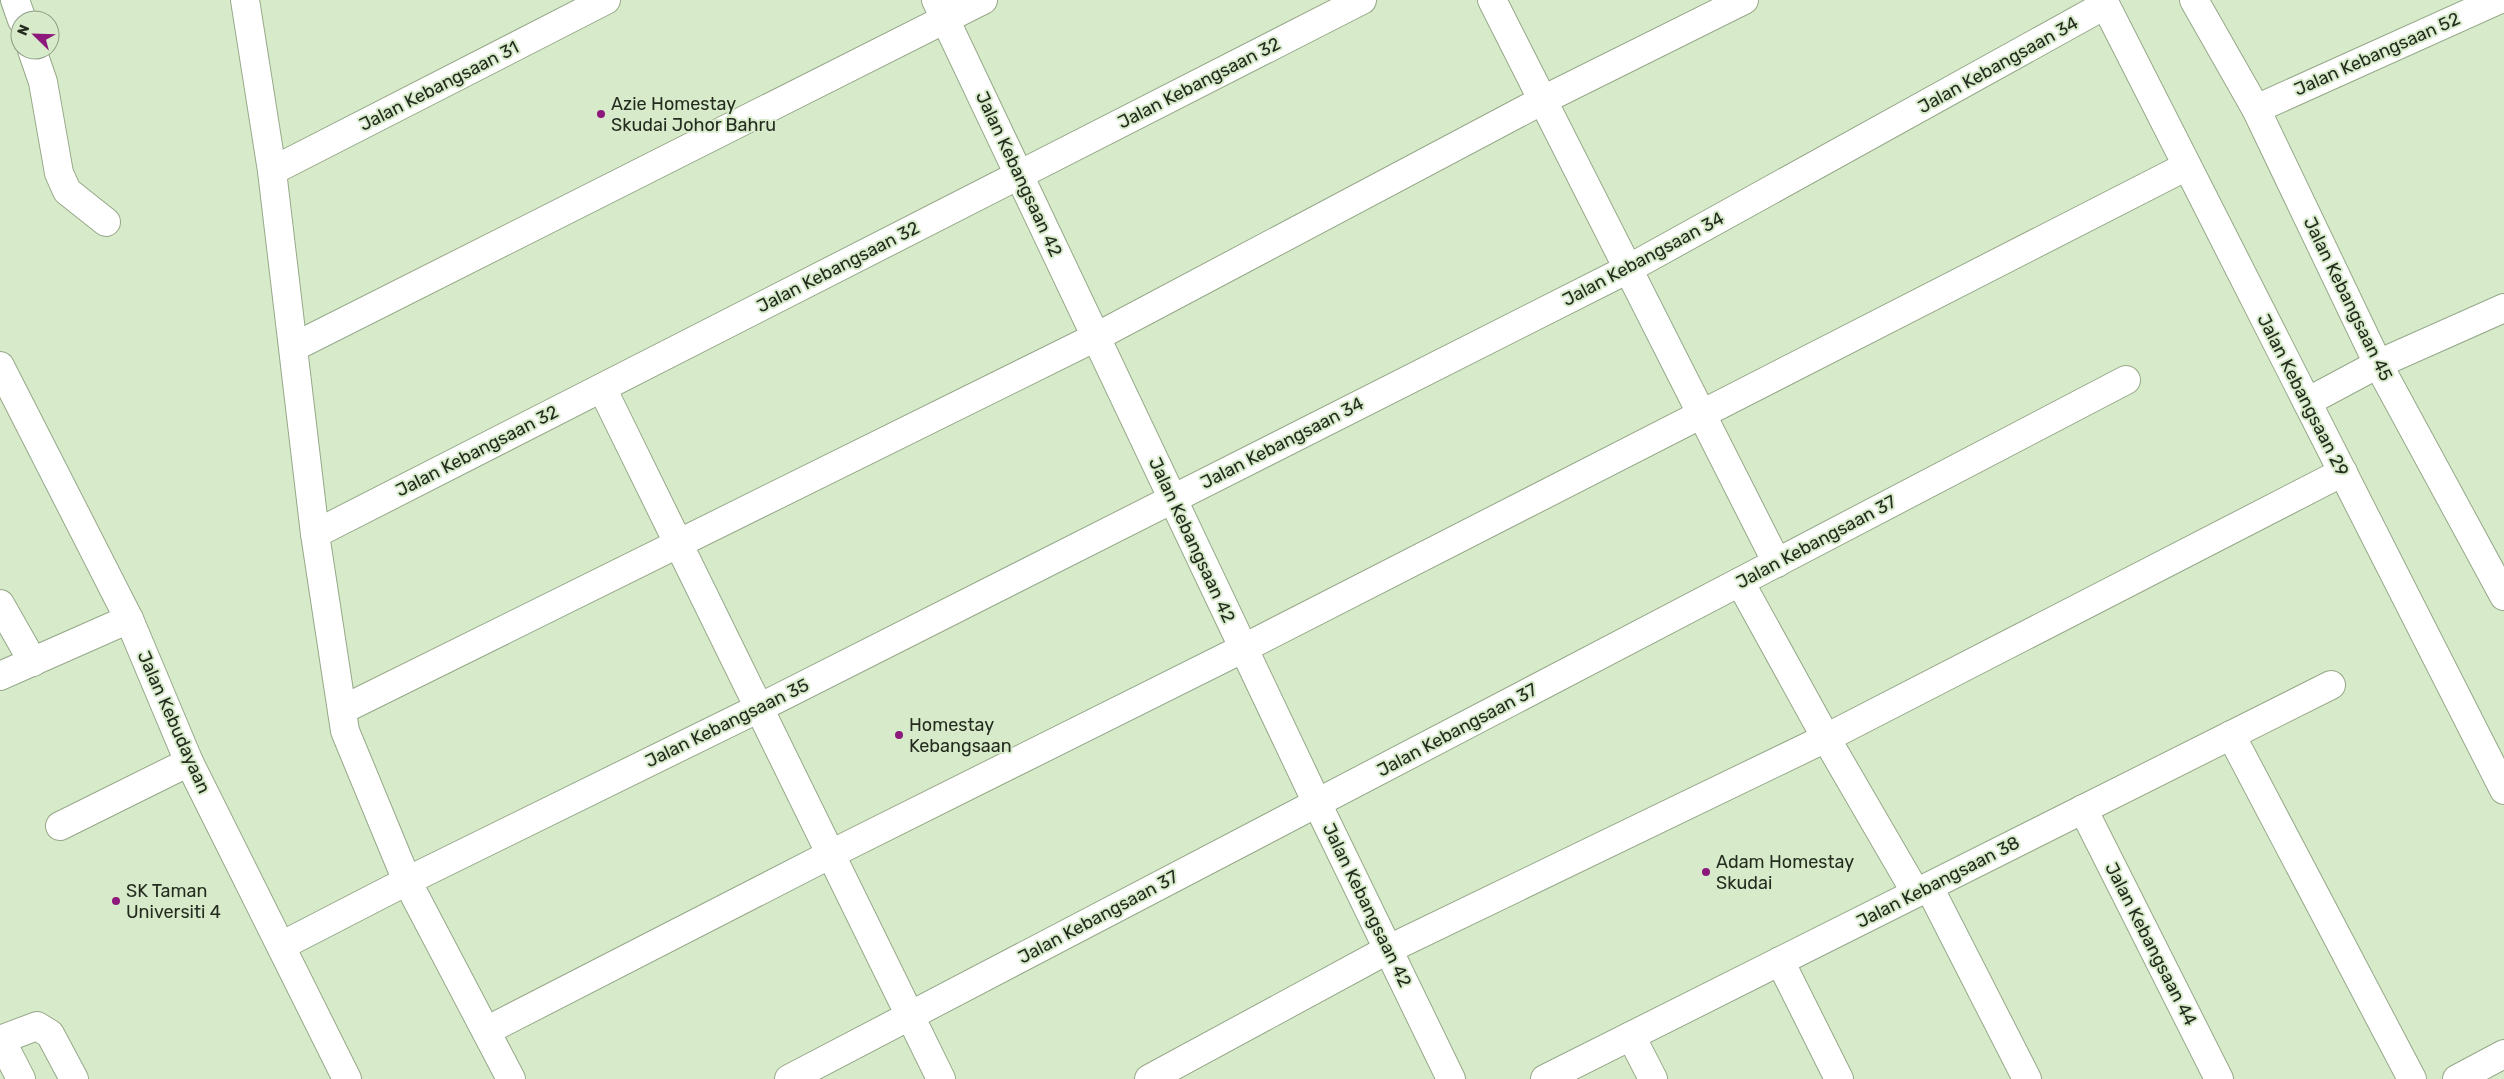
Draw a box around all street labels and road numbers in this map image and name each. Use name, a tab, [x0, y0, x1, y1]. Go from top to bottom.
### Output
street label: Jalan Kebangsaan 52	[2291, 8, 2463, 100]
street label: Jalan Kebangsaan 34	[1914, 12, 2082, 118]
street label: Jalan Kebangsaan 32	[1114, 32, 1284, 134]
street label: Jalan Kebangsaan 31	[356, 36, 522, 136]
street label: Jalan Kebangsaan 42	[971, 88, 1067, 260]
street label: Jalan Kebangsaan 34	[1558, 207, 1728, 311]
street label: Jalan Kebangsaan 45	[2299, 213, 2397, 385]
street label: Jalan Kebangsaan 32	[753, 216, 923, 318]
street label: Jalan Kebangsaan 29	[2253, 310, 2353, 480]
street label: Jalan Kebangsaan 34	[1197, 392, 1367, 494]
street label: Jalan Kebangsaan 32	[392, 400, 562, 502]
street label: Jalan Kebangsaan 42	[1144, 454, 1240, 626]
street label: Jalan Kebangsaan 37	[1732, 491, 1900, 593]
street label: Jalan Kebudayaan	[133, 647, 215, 797]
street label: Jalan Kebangsaan 35	[642, 674, 812, 772]
street label: Jalan Kebangsaan 37	[1373, 679, 1541, 781]
street label: Jalan Kebangsaan 42	[1318, 819, 1416, 991]
street label: Jalan Kebangsaan 38	[1853, 831, 2023, 933]
street label: Jalan Kebangsaan 44	[2100, 859, 2202, 1029]
street label: Jalan Kebangsaan 37	[1014, 866, 1182, 968]

